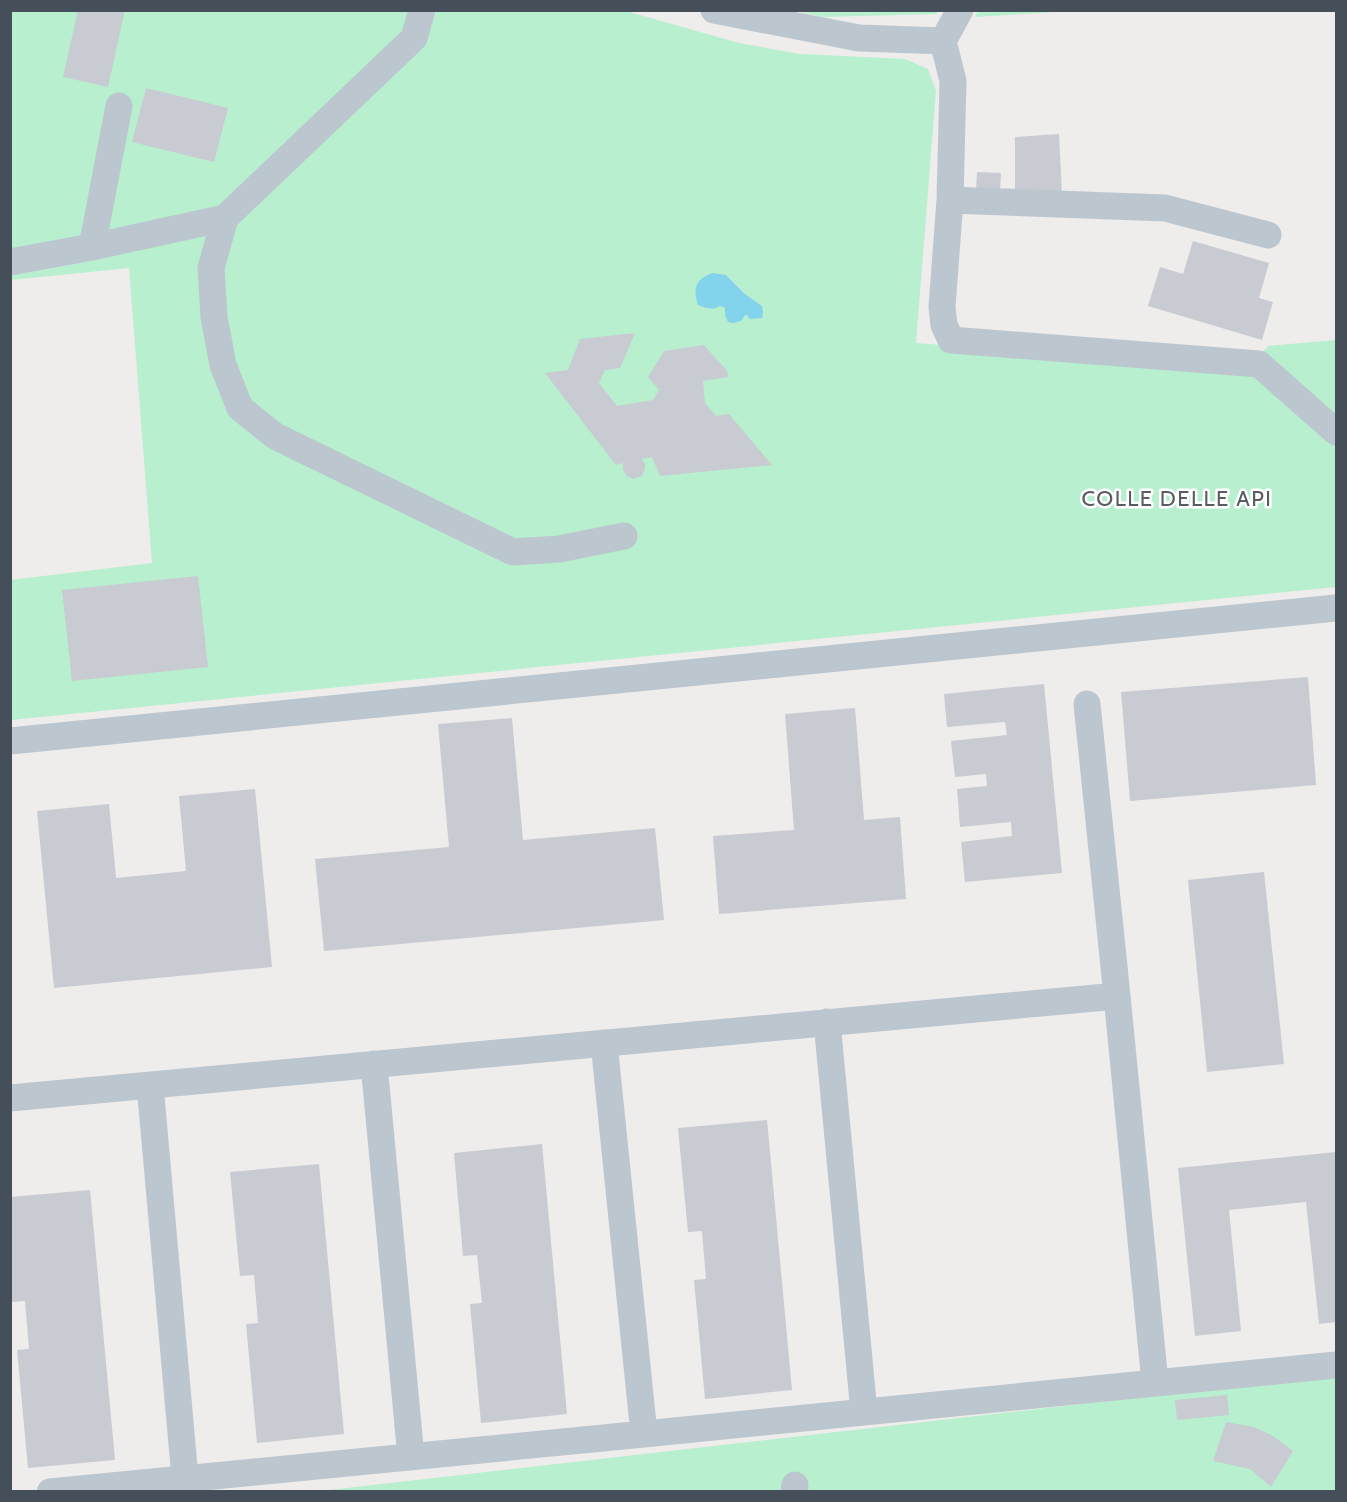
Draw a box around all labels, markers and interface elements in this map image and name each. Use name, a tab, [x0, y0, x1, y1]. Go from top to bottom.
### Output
district label: COLLE DELLE API	[1082, 485, 1272, 512]

